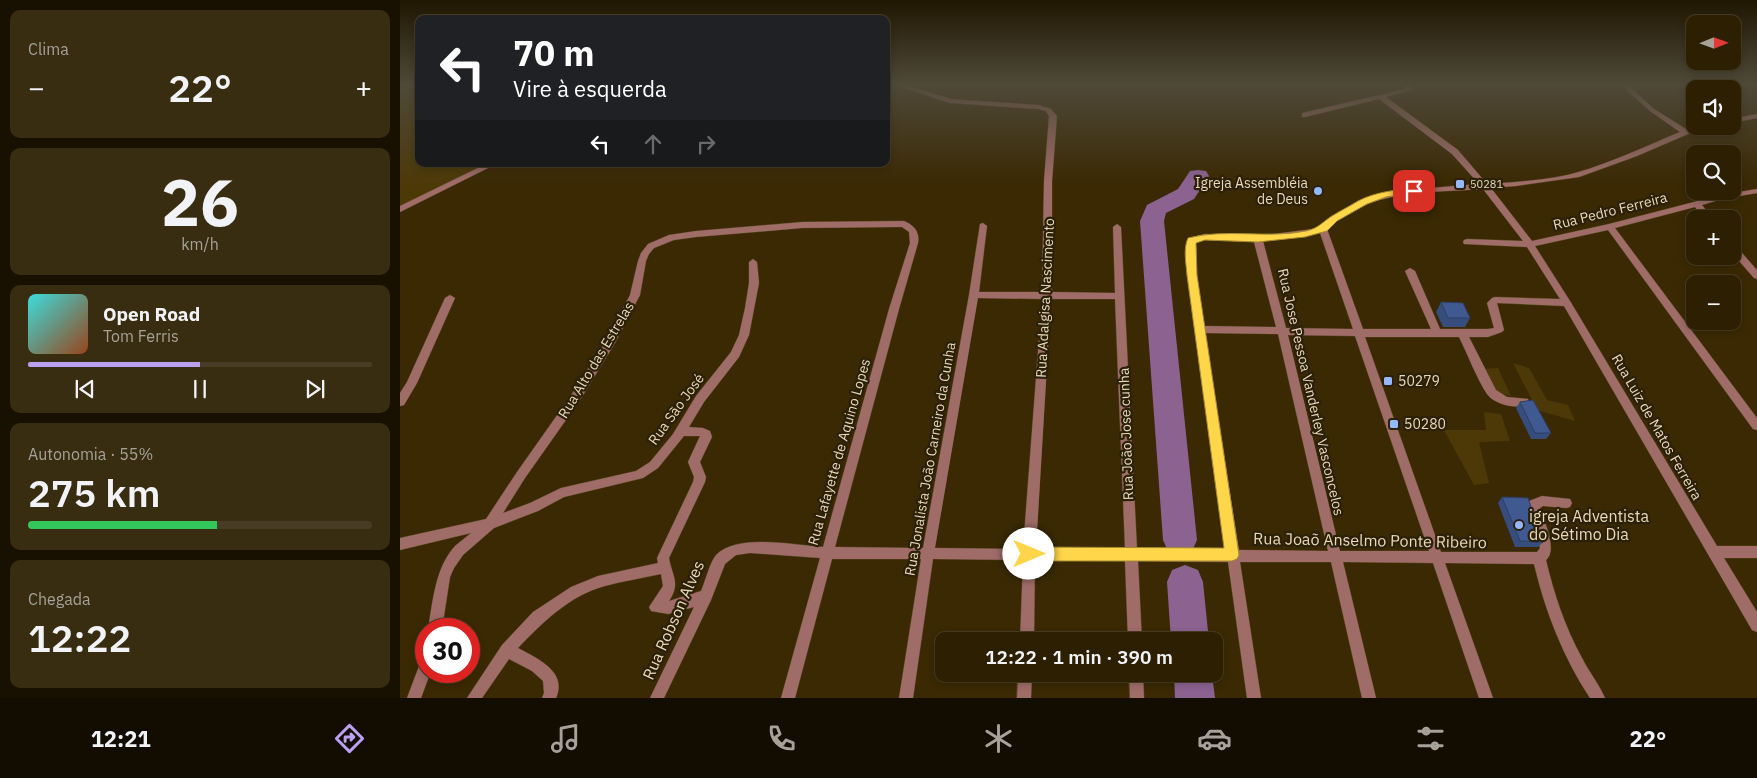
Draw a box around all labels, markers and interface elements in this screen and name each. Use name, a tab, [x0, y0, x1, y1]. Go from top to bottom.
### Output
north arrow	[1686, 15, 1741, 70]
map controls	[1686, 15, 1741, 330]
text: 70 m	[513, 30, 595, 76]
icon: left	[430, 35, 495, 100]
text: Clima	[28, 39, 69, 59]
text: 22°	[168, 63, 232, 112]
text: −	[28, 69, 45, 106]
text: +	[355, 69, 372, 106]
text: Vire à esquerda	[513, 74, 667, 103]
button: sound	[1686, 80, 1741, 135]
icon: left	[586, 130, 614, 158]
icon: ahead	[639, 130, 667, 158]
icon: right	[692, 130, 720, 158]
button: search	[1686, 145, 1741, 200]
text: 26	[161, 159, 239, 244]
pin	[1393, 170, 1435, 212]
place label: Igreja Assembléia de Deus	[1195, 174, 1309, 208]
icon: arrive	[1400, 177, 1428, 205]
place label: 50281	[1470, 177, 1503, 191]
marker: 50281	[1454, 178, 1466, 190]
marker: Igreja Assembléia de Deus	[1312, 185, 1324, 197]
street label: Rua Pedro Ferreira	[1551, 188, 1669, 234]
button: +	[1686, 210, 1741, 265]
street label: Rua Adalgisa Nascimento	[1032, 218, 1058, 378]
text: km/h	[181, 234, 219, 254]
street label: Rua Jose Pessoa Vanderley Vasconcelos	[1274, 267, 1348, 517]
button: −	[1686, 275, 1741, 330]
street label: Rua Alto das Estrelas	[554, 298, 638, 422]
text: Open Road	[103, 302, 200, 326]
text: Tom Ferris	[103, 326, 179, 346]
street label: Rua Jonalista João Carneiro da Cunha	[901, 340, 960, 577]
street label: Rua Luiz de Matos Ferreira	[1608, 351, 1706, 504]
street label: Rua Lafayette de Aquino Lopes	[804, 356, 874, 547]
street label: Rua João Jose cunha	[1115, 367, 1137, 501]
street label: Rua São José	[644, 370, 708, 448]
place label: 50279	[1398, 372, 1440, 390]
icon: previous	[71, 375, 99, 403]
icon: pause	[186, 375, 214, 403]
icon: next	[301, 375, 329, 403]
marker: 50279	[1382, 375, 1394, 387]
place label: 50280	[1404, 415, 1446, 433]
marker: 50280	[1388, 418, 1400, 430]
text: Autonomia · 55%	[28, 444, 153, 464]
text: 275 km	[28, 468, 160, 517]
place label: igreja Adventista do Sétimo Dia	[1529, 506, 1649, 544]
marker: igreja Adventista do Sétimo Dia	[1513, 519, 1525, 531]
position arrow	[1002, 527, 1054, 579]
street label: Rua Joaõ Anselmo Ponte Ribeiro	[1253, 528, 1487, 552]
street label: Rua Robson Alves	[638, 557, 708, 683]
text: Chegada	[28, 589, 91, 609]
text: 12:22	[28, 613, 131, 662]
speed limit sign: 30	[415, 618, 480, 683]
text: 12:22 · 1 min · 390 m	[985, 645, 1173, 669]
icon: directions	[332, 721, 367, 756]
icon: music	[548, 721, 583, 756]
icon: phone	[764, 721, 799, 756]
icon: climate	[981, 721, 1016, 756]
icon: car	[1197, 721, 1232, 756]
icon: filters	[1413, 721, 1448, 756]
text: 12:21	[91, 724, 151, 753]
text: 22°	[1630, 724, 1666, 753]

